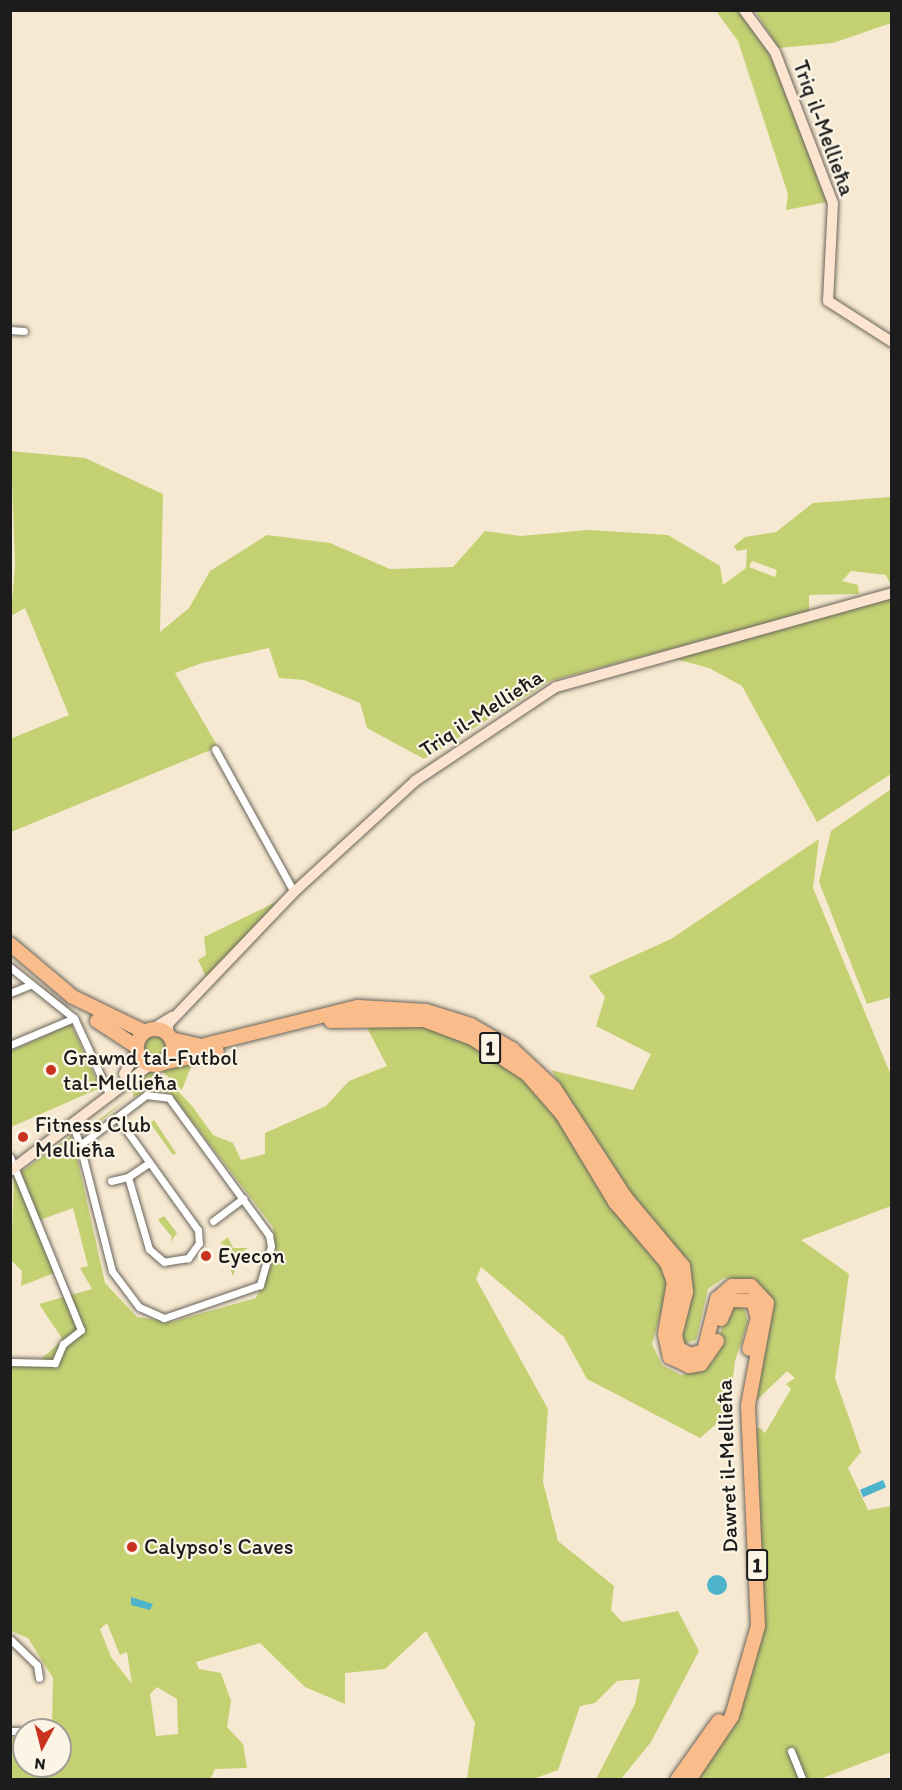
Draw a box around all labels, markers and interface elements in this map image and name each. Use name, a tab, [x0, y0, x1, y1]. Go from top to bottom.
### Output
street label: Triq il-Mellieħa	[787, 57, 861, 199]
street label: Triq il-Mellieħa	[415, 663, 547, 763]
road number: 1	[478, 1030, 502, 1066]
place label: Grawnd tal-Futbol tal-Mellieħa	[63, 1044, 238, 1096]
marker: Grawnd tal-Futbol tal-Mellieħa	[44, 1063, 58, 1077]
place label: Fitness Club Mellieħa	[35, 1111, 151, 1162]
marker: Fitness Club Mellieħa	[16, 1130, 30, 1144]
place label: Eyecon	[218, 1243, 285, 1269]
marker: Eyecon	[199, 1249, 213, 1263]
street label: Dawret il-Mellieħa	[711, 1379, 743, 1553]
place label: Calypso's Caves	[144, 1534, 294, 1560]
marker: Calypso's Caves	[125, 1540, 139, 1554]
road number: 1	[745, 1547, 769, 1583]
north arrow	[12, 1718, 72, 1778]
text: N	[33, 1754, 47, 1774]

